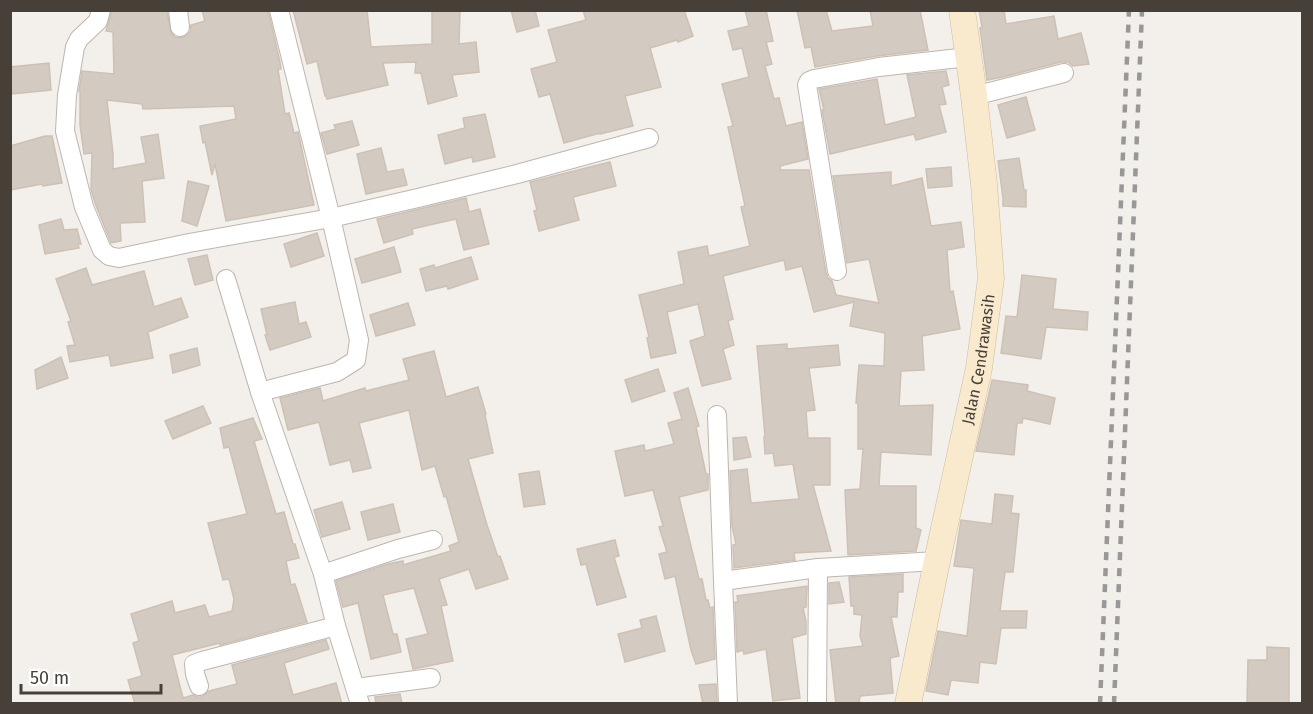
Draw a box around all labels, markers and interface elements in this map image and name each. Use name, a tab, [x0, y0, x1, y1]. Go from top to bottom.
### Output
street label: Jalan Cendrawasih	[957, 293, 998, 426]
scale bar	[21, 657, 160, 695]
text: 50 m	[30, 667, 69, 689]

